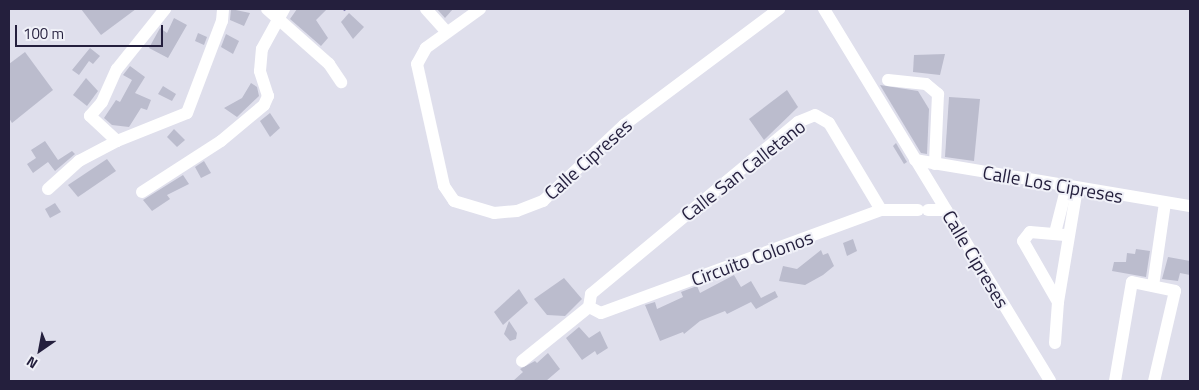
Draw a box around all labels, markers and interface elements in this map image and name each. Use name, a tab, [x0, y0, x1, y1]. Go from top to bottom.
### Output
scale bar	[18, 15, 165, 47]
text: 100 m	[23, 22, 64, 45]
street label: Calle Cipreses	[539, 114, 637, 204]
street label: Calle San Calletano	[676, 114, 810, 226]
street label: Calle Los Cipreses	[981, 160, 1125, 208]
street label: Calle Cipreses	[938, 206, 1014, 312]
street label: Circuito Colonos	[688, 225, 816, 291]
north arrow	[15, 325, 65, 375]
text: N	[22, 352, 41, 374]

